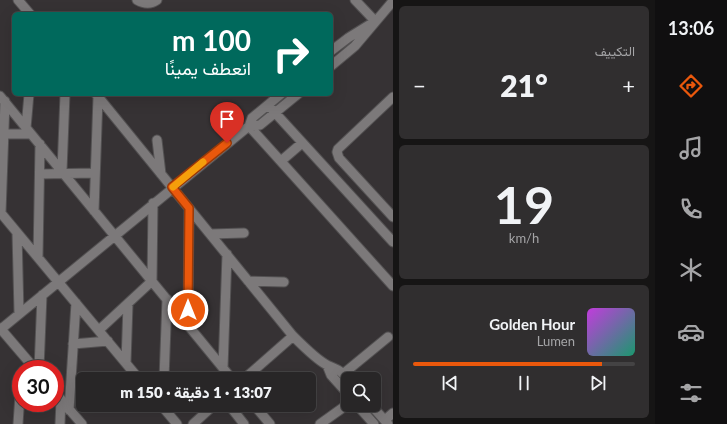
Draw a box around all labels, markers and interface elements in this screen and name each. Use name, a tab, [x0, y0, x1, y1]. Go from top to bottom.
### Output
text: 13:06	[668, 17, 714, 39]
text: 100 m	[172, 23, 251, 57]
icon: right	[265, 28, 317, 80]
text: التكييف	[595, 43, 635, 59]
text: انعطف يمينًا	[165, 57, 251, 79]
text: 21°	[500, 67, 548, 103]
text: −	[413, 72, 426, 99]
text: +	[622, 72, 635, 99]
icon: directions	[677, 72, 705, 100]
pin	[210, 102, 244, 143]
icon: arrive	[216, 108, 238, 130]
icon: music	[677, 134, 705, 162]
text: 19	[494, 173, 554, 235]
icon: phone	[677, 195, 705, 223]
text: km/h	[509, 230, 539, 246]
icon: climate	[677, 256, 705, 284]
position arrow	[167, 289, 209, 331]
text: Golden Hour	[489, 315, 575, 333]
icon: car	[677, 318, 705, 346]
text: Lumen	[537, 333, 575, 349]
speed limit sign: 30	[12, 360, 64, 412]
map controls	[341, 372, 381, 412]
button: search	[341, 372, 381, 412]
icon: previous	[439, 372, 461, 394]
icon: pause	[513, 372, 535, 394]
icon: next	[587, 372, 609, 394]
icon: filters	[677, 379, 705, 407]
text: 13:07 · 1 دقيقة · 150 m	[120, 383, 272, 401]

